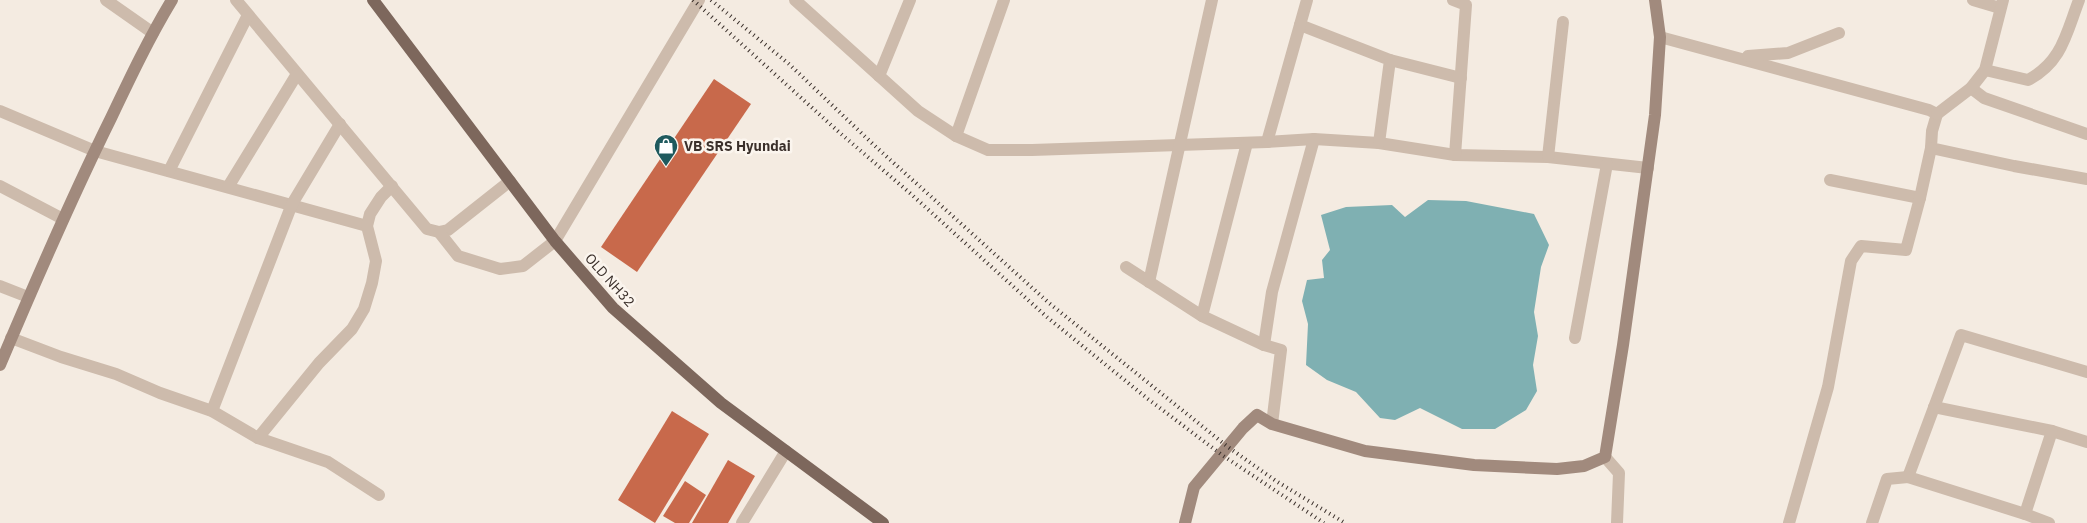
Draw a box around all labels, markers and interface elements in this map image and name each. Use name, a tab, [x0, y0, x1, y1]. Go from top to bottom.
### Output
shop icon: VB SRS Hyundai	[653, 133, 679, 167]
place label: VB SRS Hyundai	[684, 137, 791, 155]
street label: OLD NH32	[581, 249, 639, 311]

